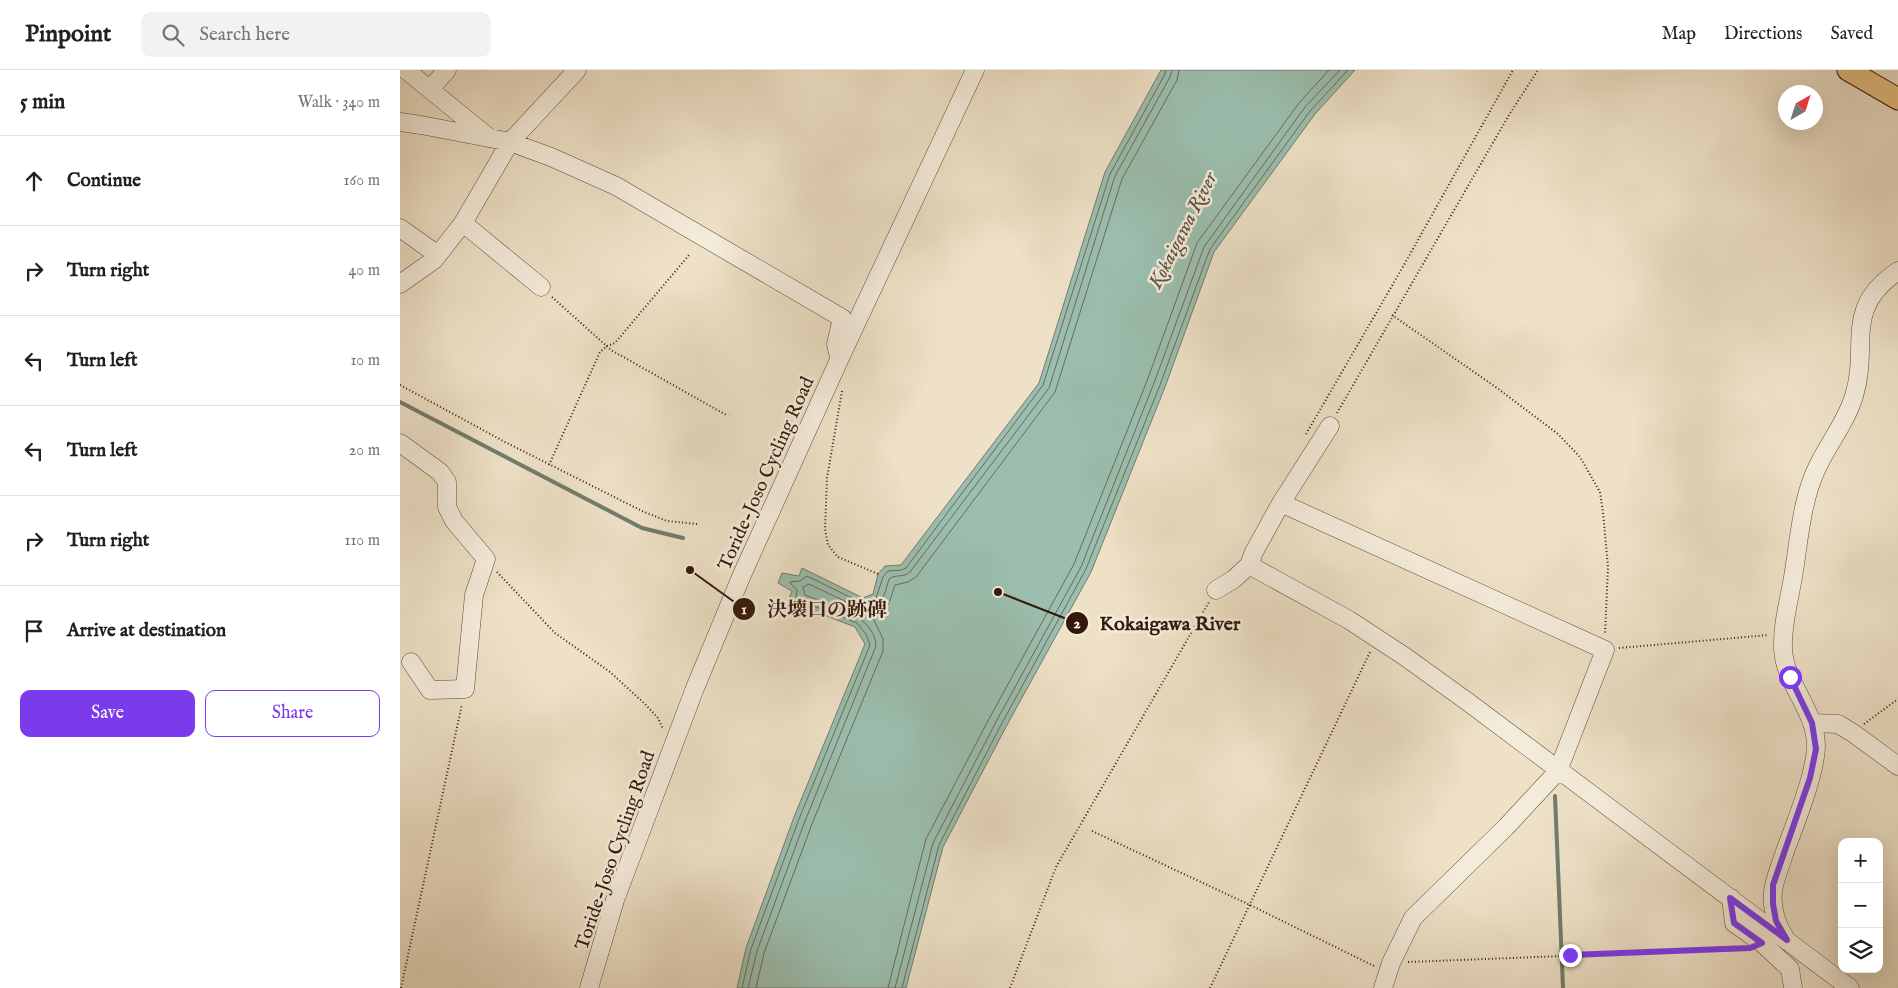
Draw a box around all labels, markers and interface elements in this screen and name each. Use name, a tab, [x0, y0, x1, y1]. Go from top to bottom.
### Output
search box	[141, 12, 491, 57]
text: Pinpoint	[25, 19, 111, 50]
icon: search	[159, 21, 187, 49]
text: Search here	[199, 23, 290, 47]
text: Map	[1662, 23, 1696, 46]
text: Directions	[1724, 23, 1802, 46]
text: Saved	[1830, 23, 1873, 46]
north arrow	[1778, 85, 1823, 130]
text: 5 min	[20, 89, 65, 116]
text: Walk · 340 m	[298, 93, 380, 113]
icon: ahead	[20, 167, 48, 195]
water label: Kokaigawa River	[1143, 167, 1225, 294]
text: Continue	[67, 169, 141, 193]
text: 160 m	[344, 171, 380, 191]
icon: right	[20, 257, 48, 285]
text: Turn right	[67, 259, 149, 283]
text: 40 m	[348, 261, 380, 281]
icon: left	[20, 347, 48, 375]
text: Turn left	[67, 349, 138, 373]
text: 10 m	[350, 351, 380, 371]
street label: Toride-Joso Cycling Road	[713, 373, 821, 574]
icon: left	[20, 437, 48, 465]
text: Turn left	[67, 439, 138, 463]
text: 20 m	[349, 441, 380, 461]
icon: right	[20, 527, 48, 555]
text: Turn right	[67, 529, 149, 553]
text: 110 m	[344, 531, 380, 551]
callout: 決壊口の跡碑	[732, 591, 897, 626]
text: 決壊口の跡碑	[767, 598, 887, 623]
text: 1	[741, 600, 747, 619]
callout: Kokaigawa River	[1065, 605, 1251, 640]
text: Kokaigawa River	[1100, 612, 1241, 637]
text: 2	[1073, 614, 1081, 633]
icon: arrive	[20, 617, 48, 645]
text: Arrive at destination	[67, 619, 226, 643]
route start	[1779, 666, 1802, 689]
button: Save	[20, 690, 195, 737]
button: Share	[205, 690, 380, 737]
street label: Toride-Joso Cycling Road	[570, 747, 662, 953]
map controls	[1838, 838, 1883, 973]
button: +	[1838, 838, 1883, 883]
button: −	[1838, 883, 1883, 928]
button: layers	[1838, 928, 1883, 973]
route end	[1559, 944, 1582, 967]

